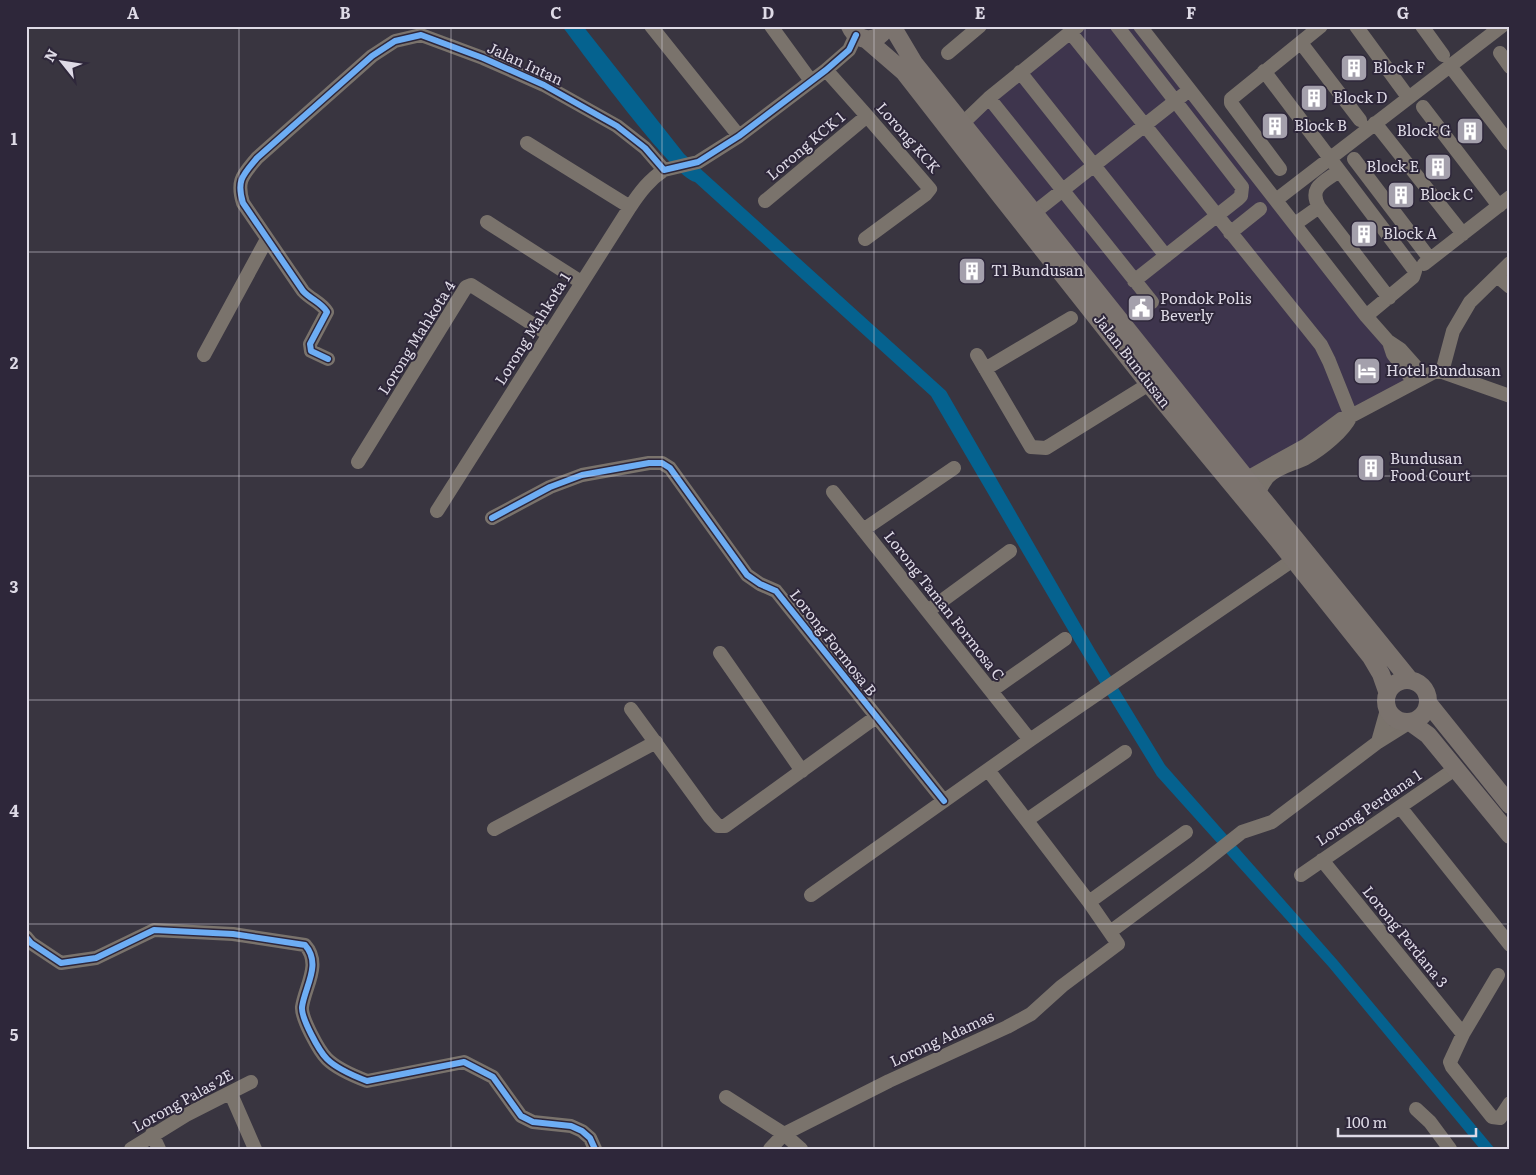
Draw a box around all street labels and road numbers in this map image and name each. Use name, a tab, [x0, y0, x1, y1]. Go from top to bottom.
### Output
street label: Jalan Intan	[484, 35, 567, 90]
street label: Lorong KCK	[872, 96, 947, 178]
street label: Lorong KCK 1	[761, 105, 849, 185]
street label: Lorong Mahkota 1	[488, 268, 576, 389]
street label: Lorong Mahkota 4	[371, 276, 460, 399]
street label: Jalan Bundusan	[1089, 308, 1177, 412]
street label: Lorong Taman Formosa C	[879, 525, 1011, 685]
street label: Lorong Formosa B	[785, 584, 883, 701]
street label: Lorong Perdana 1	[1311, 763, 1426, 851]
street label: Lorong Perdana 3	[1358, 880, 1454, 992]
street label: Lorong Adamas	[886, 1003, 997, 1072]
street label: Lorong Palas 2E	[128, 1062, 237, 1137]

